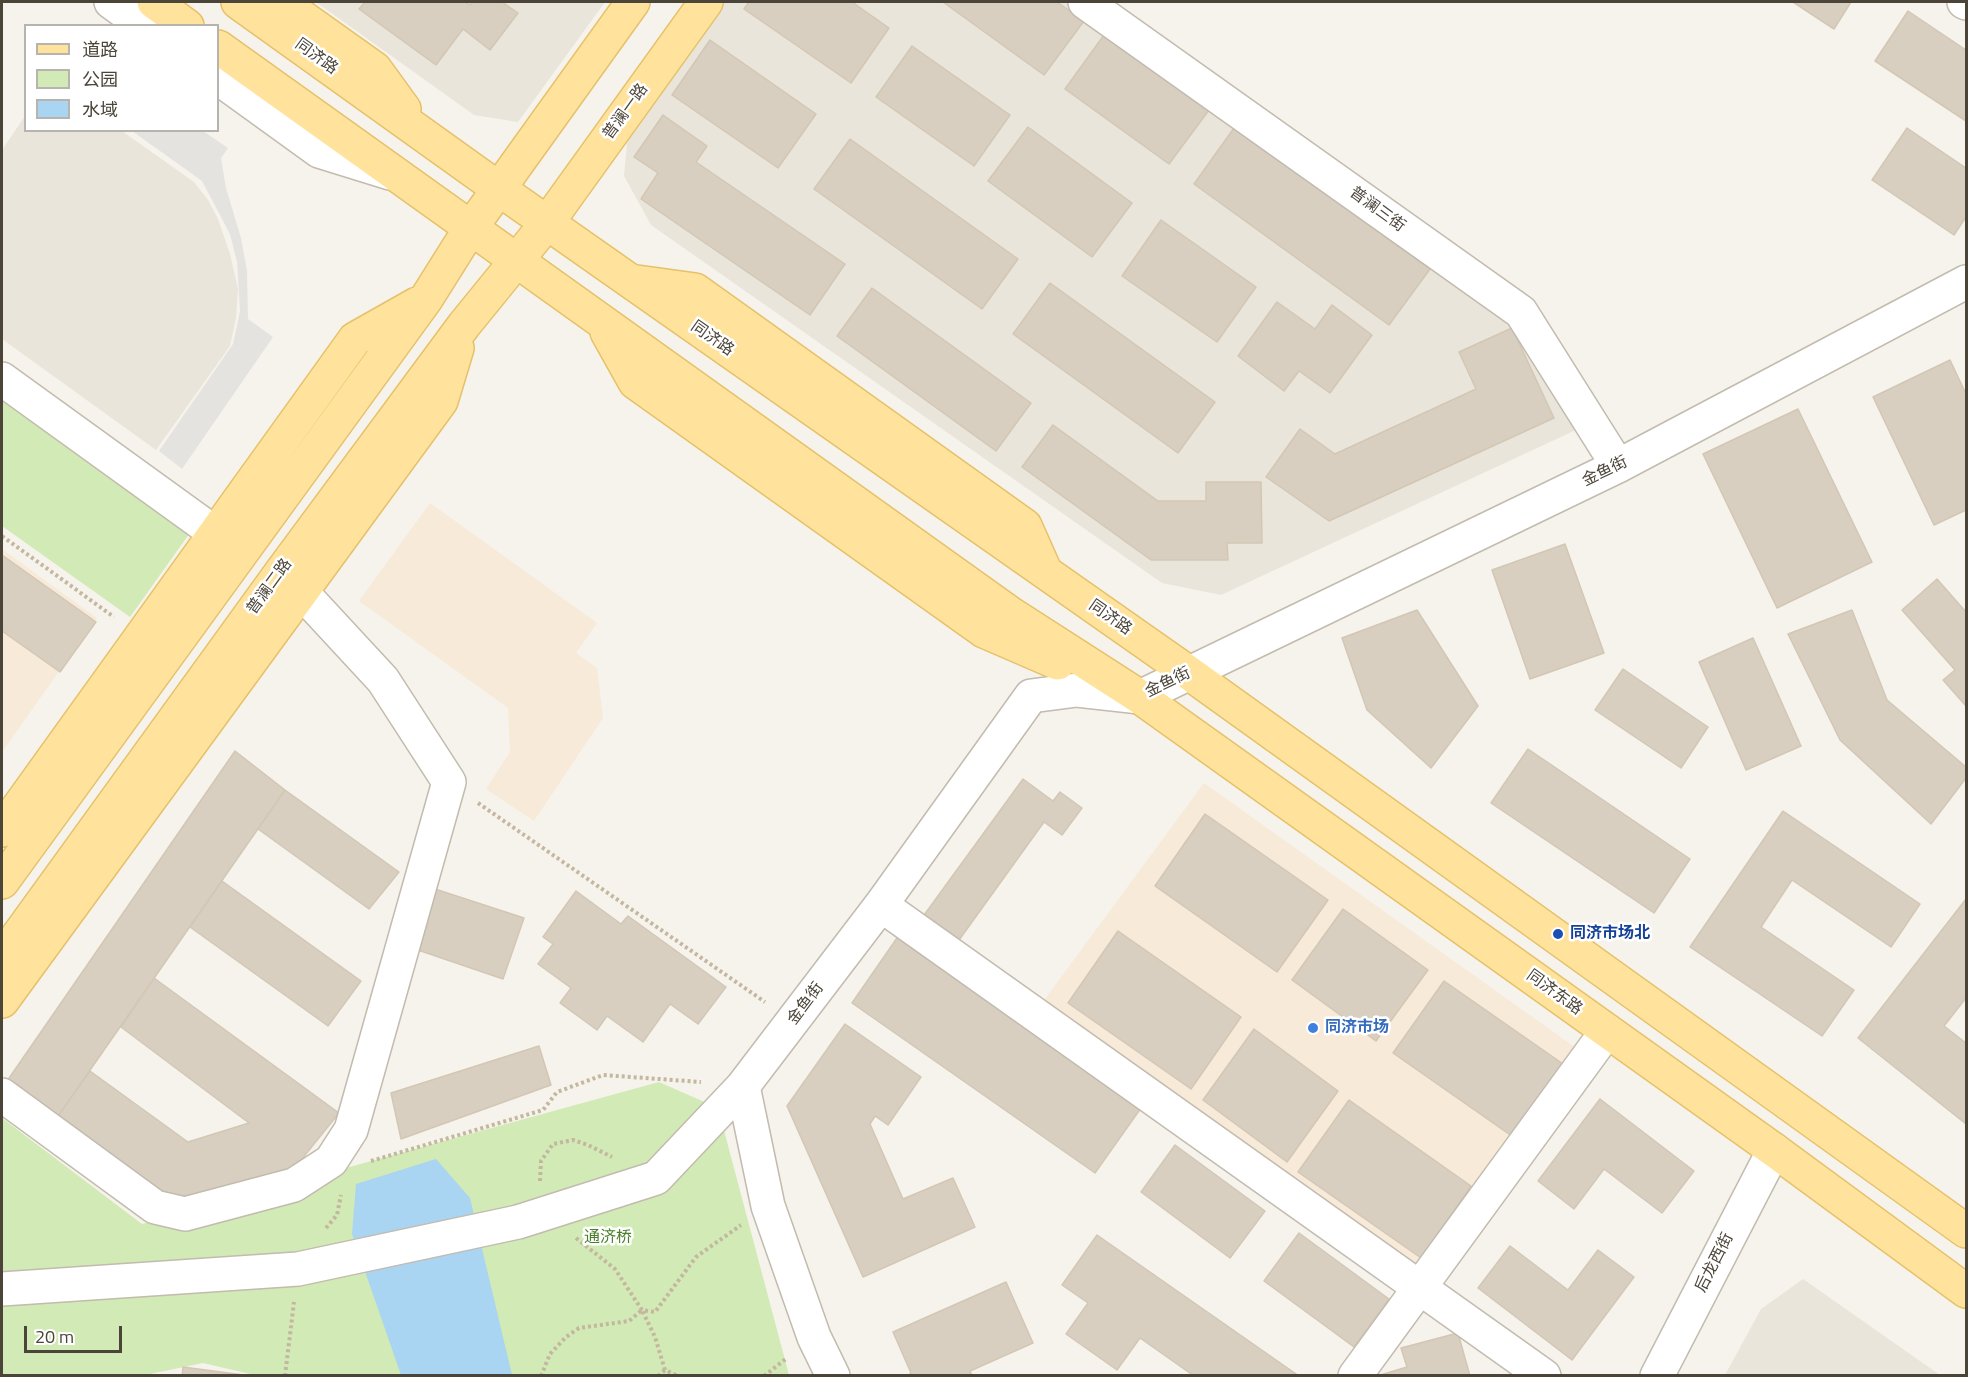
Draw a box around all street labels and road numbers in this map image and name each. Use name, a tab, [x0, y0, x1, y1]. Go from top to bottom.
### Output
street label: 同济路	[291, 35, 341, 79]
street label: 普澜一路	[599, 80, 653, 144]
street label: 普澜三街	[1345, 183, 1409, 237]
street label: 同济路	[687, 317, 737, 361]
street label: 金鱼街	[1579, 453, 1631, 491]
street label: 普澜二路	[243, 555, 297, 619]
street label: 同济路	[1085, 596, 1135, 640]
street label: 金鱼街	[1142, 664, 1194, 702]
street label: 同济东路	[1522, 966, 1586, 1020]
street label: 金鱼街	[784, 979, 828, 1029]
street label: 后龙西街	[1692, 1230, 1738, 1296]

